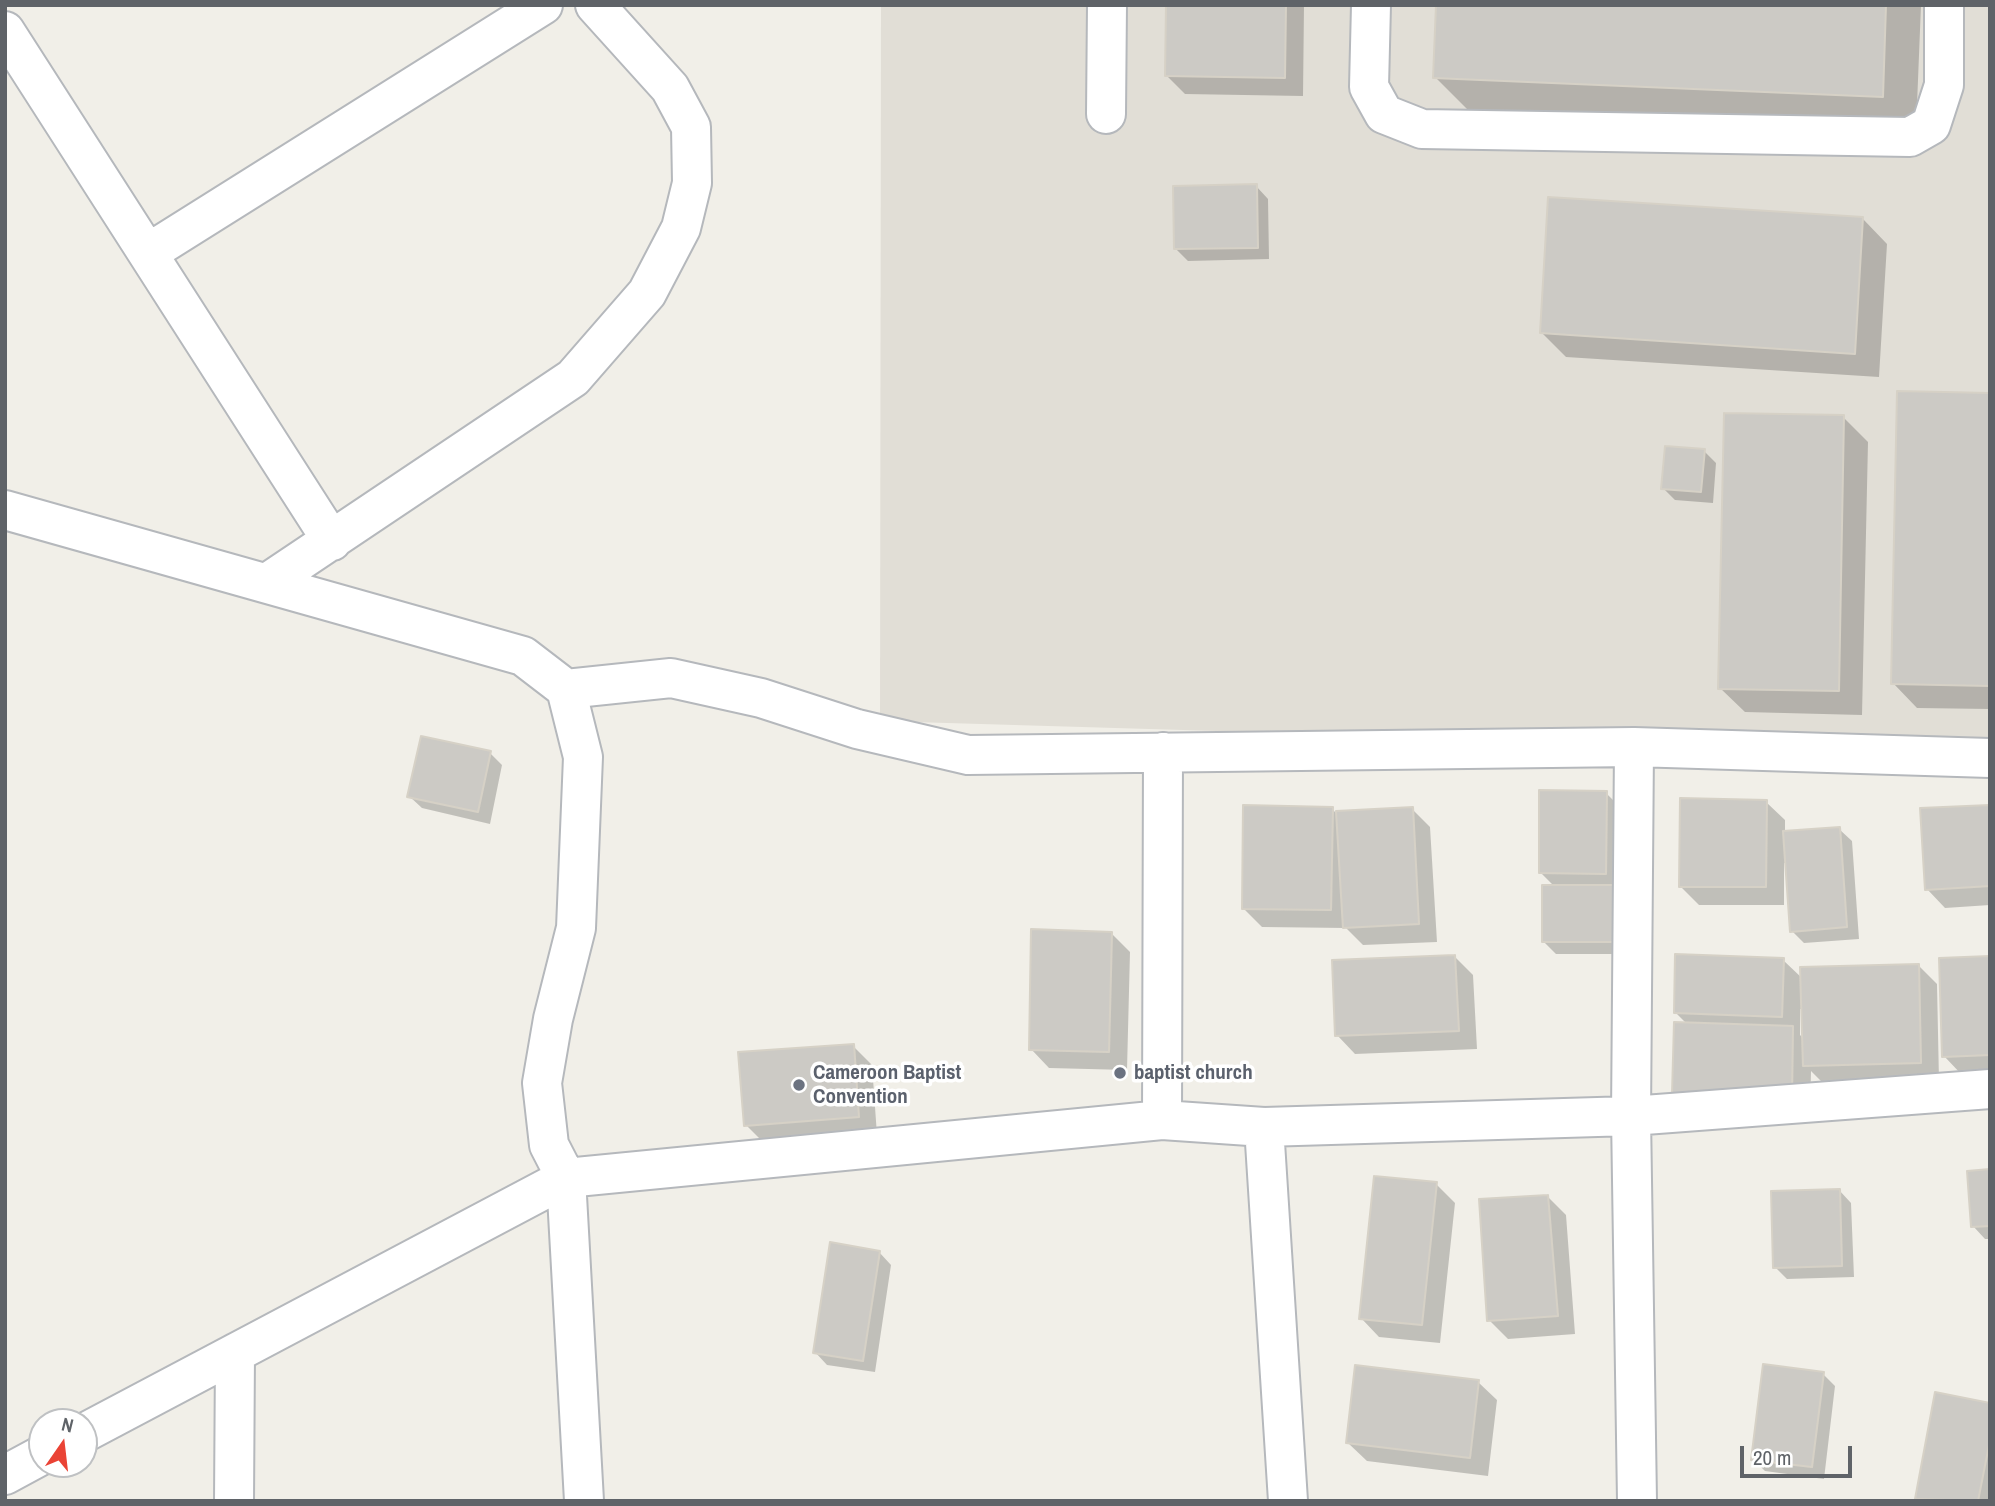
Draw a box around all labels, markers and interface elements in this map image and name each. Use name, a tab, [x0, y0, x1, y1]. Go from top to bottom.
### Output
place label: Cameroon Baptist Convention	[813, 1060, 961, 1110]
place label: baptist church	[1134, 1060, 1253, 1086]
marker: baptist church	[1112, 1065, 1128, 1081]
marker: Cameroon Baptist Convention	[791, 1077, 807, 1093]
north arrow	[28, 1408, 98, 1478]
text: N	[59, 1411, 76, 1439]
scale bar	[1743, 1432, 1855, 1476]
text: 20 m	[1753, 1443, 1791, 1472]

